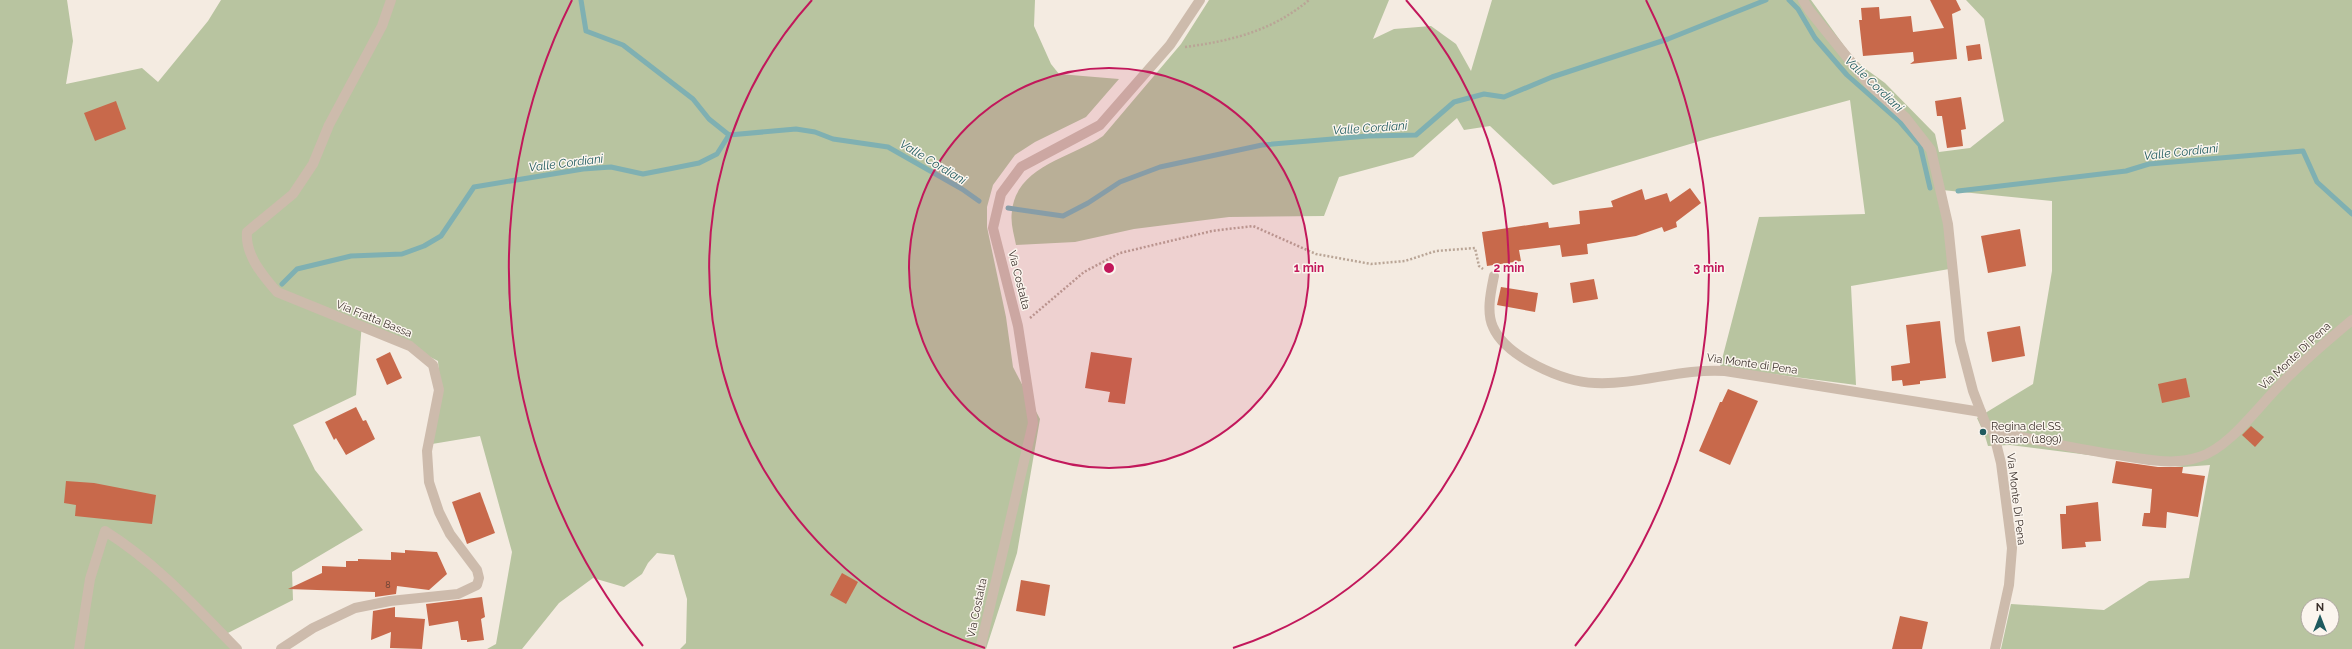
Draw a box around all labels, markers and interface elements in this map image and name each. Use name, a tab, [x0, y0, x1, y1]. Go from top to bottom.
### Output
water label: Valle Cordiani	[1842, 53, 1906, 115]
water label: Valle Cordiani	[1332, 118, 1408, 138]
water label: Valle Cordiani	[897, 137, 969, 188]
water label: Valle Cordiani	[2143, 141, 2219, 163]
water label: Valle Cordiani	[528, 151, 604, 175]
street label: Via Costalta	[1005, 249, 1033, 311]
centre of rings	[1102, 261, 1116, 275]
text: 1 min	[1294, 261, 1324, 275]
text: 2 min	[1493, 261, 1525, 275]
text: 3 min	[1693, 261, 1725, 275]
street label: Via Fratta Bassa	[334, 298, 414, 340]
street label: Via Monte Di Pena	[2257, 320, 2333, 392]
street label: Via Monte di Pena	[1706, 351, 1798, 377]
place label: Regina del SS. Rosario (1899)	[1991, 420, 2063, 446]
marker: Regina del SS. Rosario (1899)	[1978, 427, 1988, 437]
street label: Via Monte Di Pena	[2004, 452, 2028, 546]
street label: Via Costalta	[964, 577, 990, 639]
house number: 8	[385, 580, 391, 590]
north arrow	[2300, 597, 2340, 637]
text: N	[2316, 601, 2324, 614]

